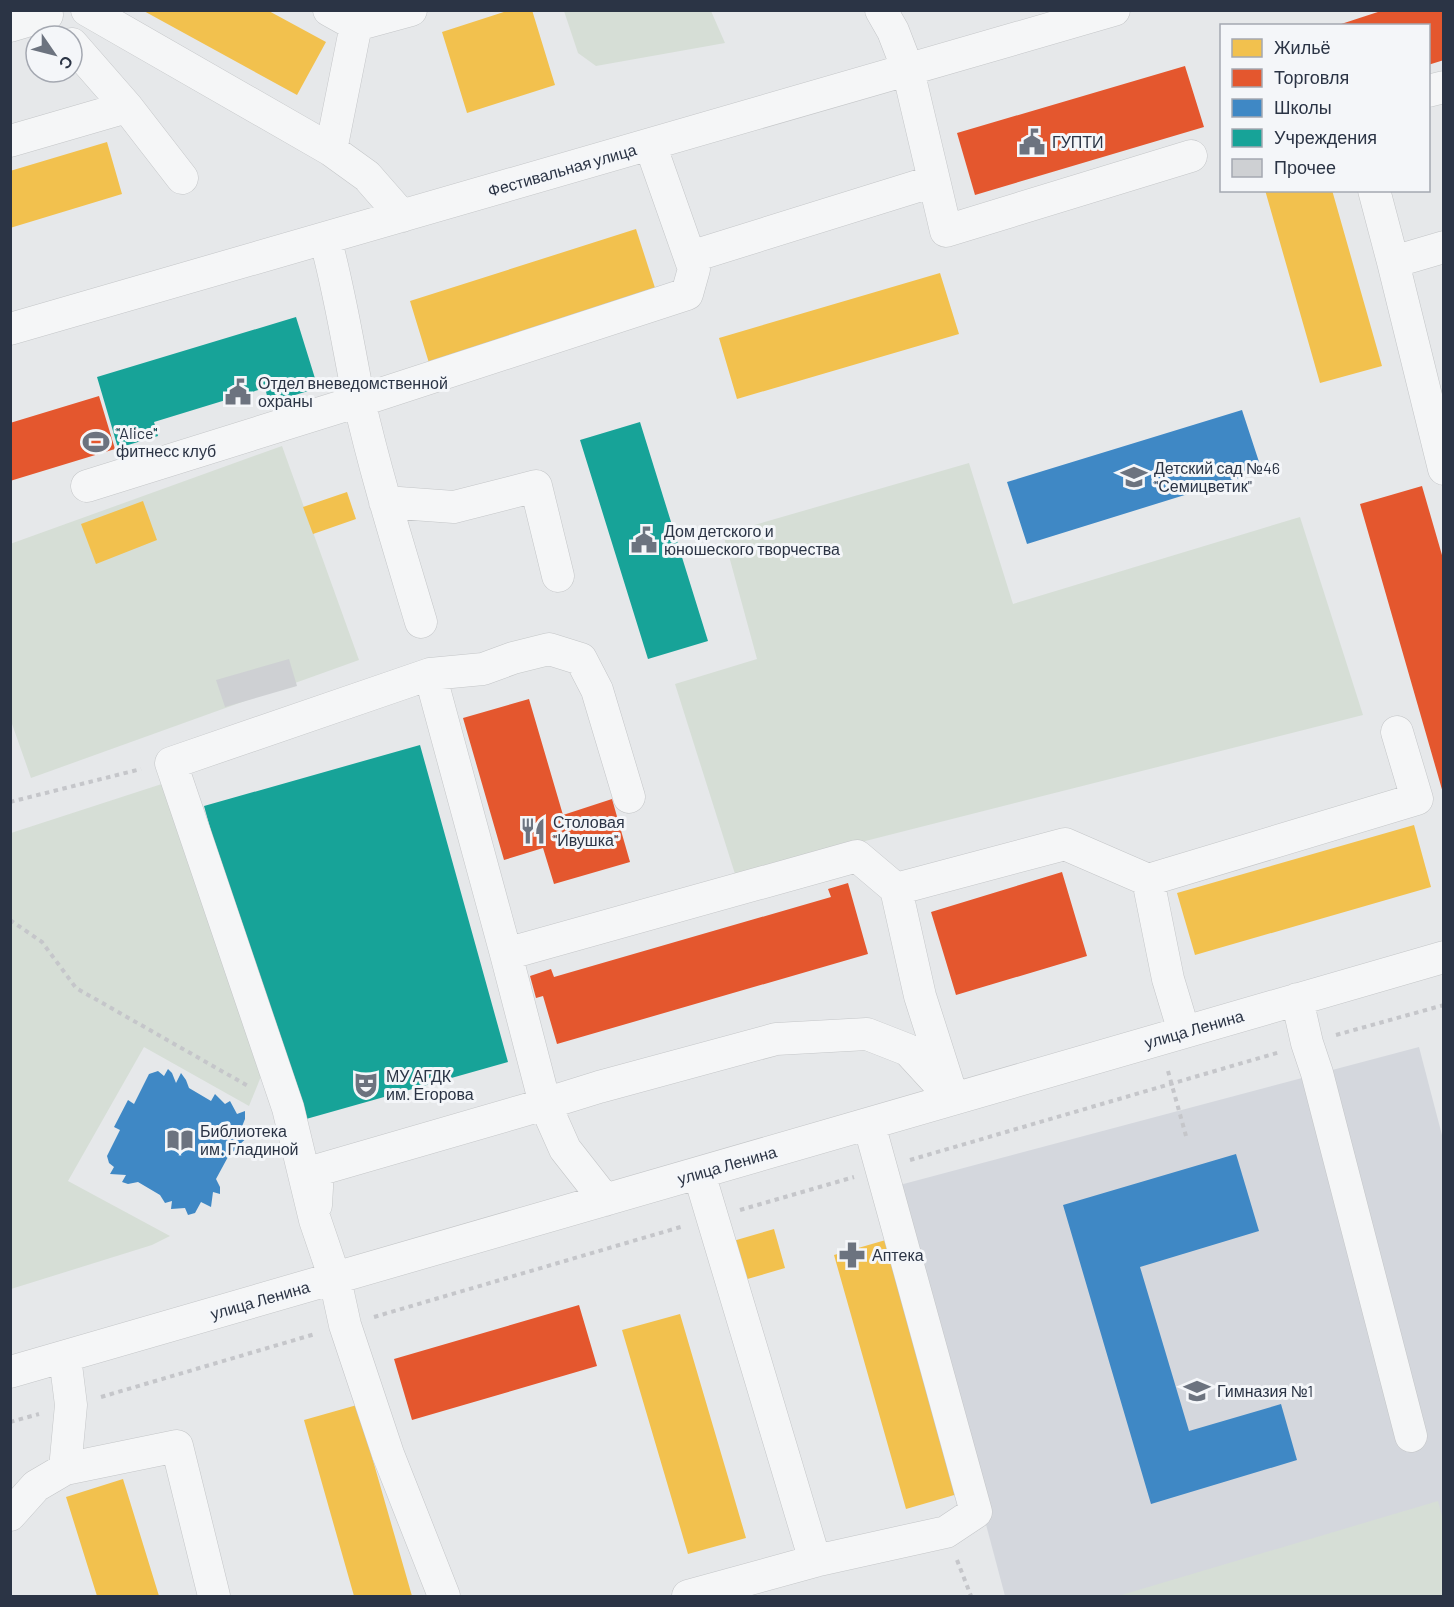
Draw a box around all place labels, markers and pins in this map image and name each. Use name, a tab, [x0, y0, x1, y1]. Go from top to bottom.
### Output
public building icon: ГУПТИ	[1017, 127, 1047, 157]
place label: ГУПТИ	[1052, 132, 1104, 151]
place label: Отдел вневедомственной охраны	[258, 373, 448, 410]
public building icon: Отдел вневедомственной охраны	[223, 377, 253, 407]
place label: "Alice" фитнесс клуб	[116, 423, 216, 460]
sports icon: "Alice" фитнесс клуб	[81, 427, 111, 457]
place label: Детский сад №46 "Семицветик"	[1154, 458, 1280, 495]
school or university icon: Детский сад №46 "Семицветик"	[1119, 462, 1149, 492]
place label: Дом детского и юношеского творчества	[664, 521, 840, 558]
public building icon: Дом детского и юношеского творчества	[629, 525, 659, 555]
place label: Столовая "Ивушка"	[553, 812, 625, 849]
restaurant icon: Столовая "Ивушка"	[518, 816, 548, 846]
place label: МУ АГДК им. Егорова	[386, 1066, 474, 1103]
theatre icon: МУ АГДК им. Егорова	[351, 1070, 381, 1100]
place label: Библиотека им. Гладиной	[200, 1121, 299, 1158]
library icon: Библиотека им. Гладиной	[165, 1125, 195, 1155]
pharmacy icon: Аптека	[837, 1240, 867, 1270]
place label: Аптека	[872, 1245, 924, 1264]
school or university icon: Гимназия №1	[1182, 1376, 1212, 1406]
place label: Гимназия №1	[1217, 1381, 1313, 1400]

